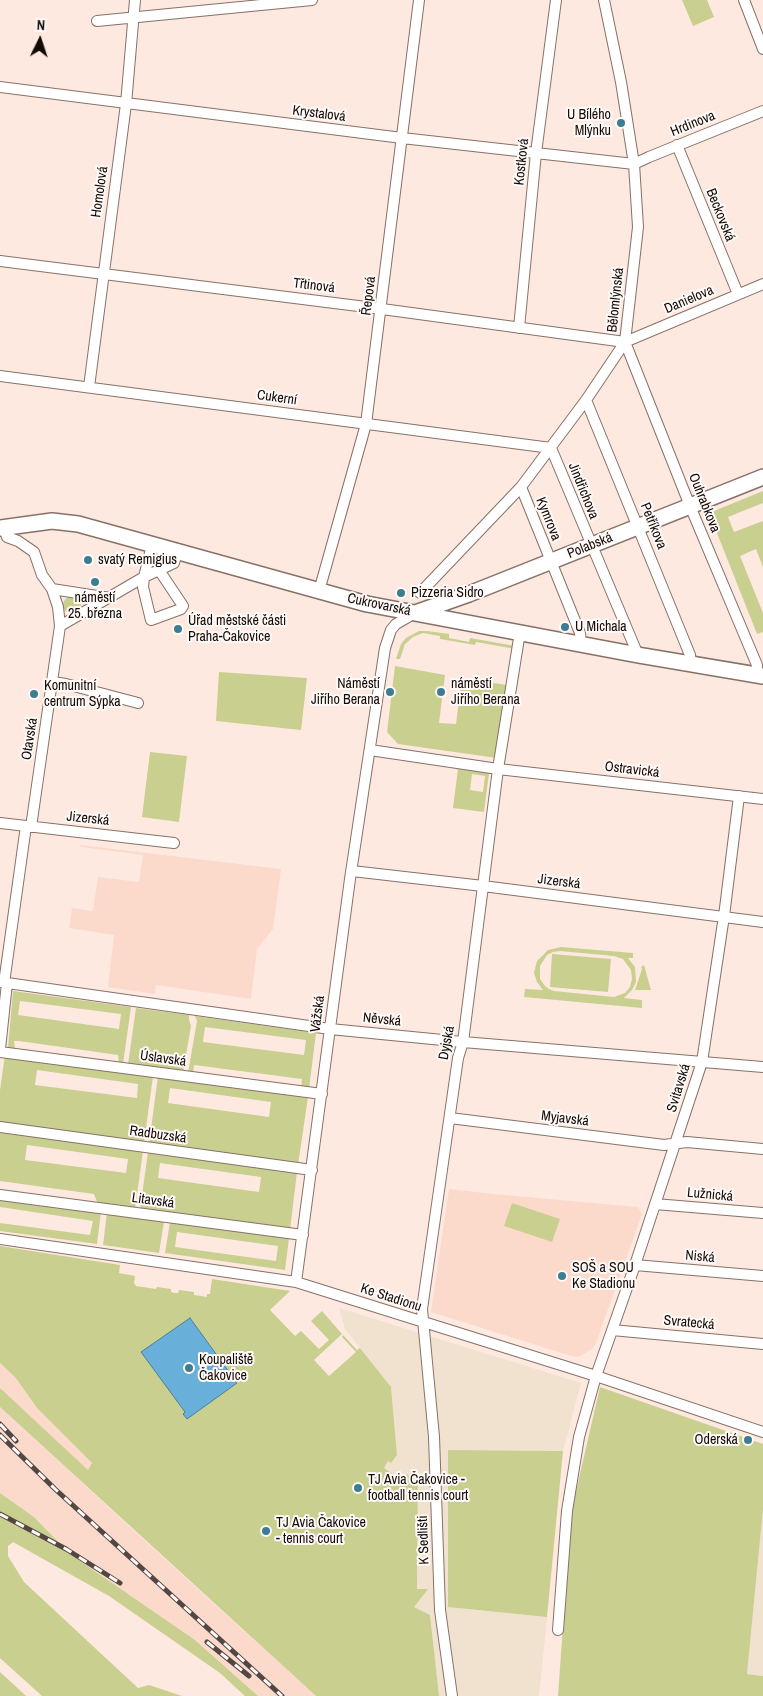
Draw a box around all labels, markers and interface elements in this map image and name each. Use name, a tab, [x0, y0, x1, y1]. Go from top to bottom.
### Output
north arrow	[15, 15, 65, 65]
text: N	[36, 16, 46, 34]
street label: Krystalová	[291, 102, 347, 126]
place label: U Bílého Mlýnku	[567, 107, 611, 140]
street label: Hrdinova	[668, 107, 718, 141]
marker: U Bílého Mlýnku	[615, 117, 627, 129]
street label: Kostková	[511, 138, 533, 186]
street label: Homolová	[88, 165, 112, 219]
street label: Beckovská	[702, 186, 738, 244]
street label: Bělomlýnská	[604, 267, 628, 333]
street label: Třtinová	[292, 275, 336, 297]
street label: Řepová	[358, 275, 380, 317]
street label: Danielova	[662, 282, 716, 318]
street label: Cukerní	[256, 387, 298, 409]
street label: Jindřichova	[564, 460, 602, 522]
street label: Ouhrabkova	[684, 471, 724, 535]
street label: Kymrova	[532, 495, 564, 543]
street label: Petříkova	[636, 500, 670, 552]
street label: Polabská	[565, 529, 615, 563]
place label: svatý Remigius	[98, 552, 177, 568]
marker: svatý Remigius	[82, 554, 94, 566]
marker: náměstí 25. března	[89, 576, 101, 588]
place label: Pizzeria Sidro	[411, 585, 484, 601]
marker: Pizzeria Sidro	[395, 587, 407, 599]
place label: náměstí 25. března	[68, 590, 122, 622]
street label: Cukrovarská	[346, 590, 412, 620]
place label: Úřad městské části Praha-Čakovice	[188, 613, 286, 646]
place label: U Michala	[575, 619, 627, 635]
marker: U Michala	[559, 621, 571, 633]
marker: Úřad městské části Praha-Čakovice	[172, 623, 184, 635]
place label: Náměstí Jiřího Berana	[311, 676, 380, 709]
place label: náměstí Jiřího Berana	[451, 676, 520, 709]
place label: Komunitní centrum Sýpka	[44, 678, 121, 710]
marker: Náměstí Jiřího Berana	[384, 686, 396, 698]
marker: náměstí Jiřího Berana	[435, 686, 447, 698]
marker: Komunitní centrum Sýpka	[28, 688, 40, 700]
street label: Otavská	[18, 717, 42, 761]
street label: Ostravická	[604, 758, 660, 782]
street label: Jizerská	[66, 808, 110, 830]
street label: Jizerská	[537, 871, 581, 893]
street label: Vážská	[307, 995, 329, 1033]
street label: Něvská	[362, 1010, 402, 1030]
street label: Dyjská	[435, 1024, 459, 1062]
street label: Úslavská	[139, 1047, 187, 1071]
street label: Svitavská	[664, 1062, 694, 1114]
street label: Myjavská	[540, 1108, 590, 1130]
street label: Radbuzská	[128, 1123, 188, 1147]
street label: Lužnická	[686, 1185, 734, 1205]
street label: Litavská	[131, 1190, 175, 1212]
street label: Niská	[685, 1247, 715, 1267]
place label: SOŠ a SOU Ke Stadionu	[572, 1260, 635, 1292]
marker: SOŠ a SOU Ke Stadionu	[556, 1270, 568, 1282]
street label: Ke Stadionu	[358, 1280, 424, 1316]
street label: Svratecká	[663, 1312, 715, 1334]
place label: Koupaliště Čakovice	[199, 1352, 253, 1384]
marker: Koupaliště Čakovice	[183, 1362, 195, 1374]
place label: Oderská	[695, 1432, 738, 1448]
marker: Oderská	[742, 1434, 754, 1446]
place label: TJ Avia Čakovice - football tennis court	[368, 1472, 468, 1504]
marker: TJ Avia Čakovice - football tennis court	[352, 1482, 364, 1494]
place label: TJ Avia Čakovice - tennis court	[276, 1515, 366, 1548]
street label: K Sedlišti	[415, 1515, 433, 1565]
marker: TJ Avia Čakovice - tennis court	[260, 1525, 272, 1537]

